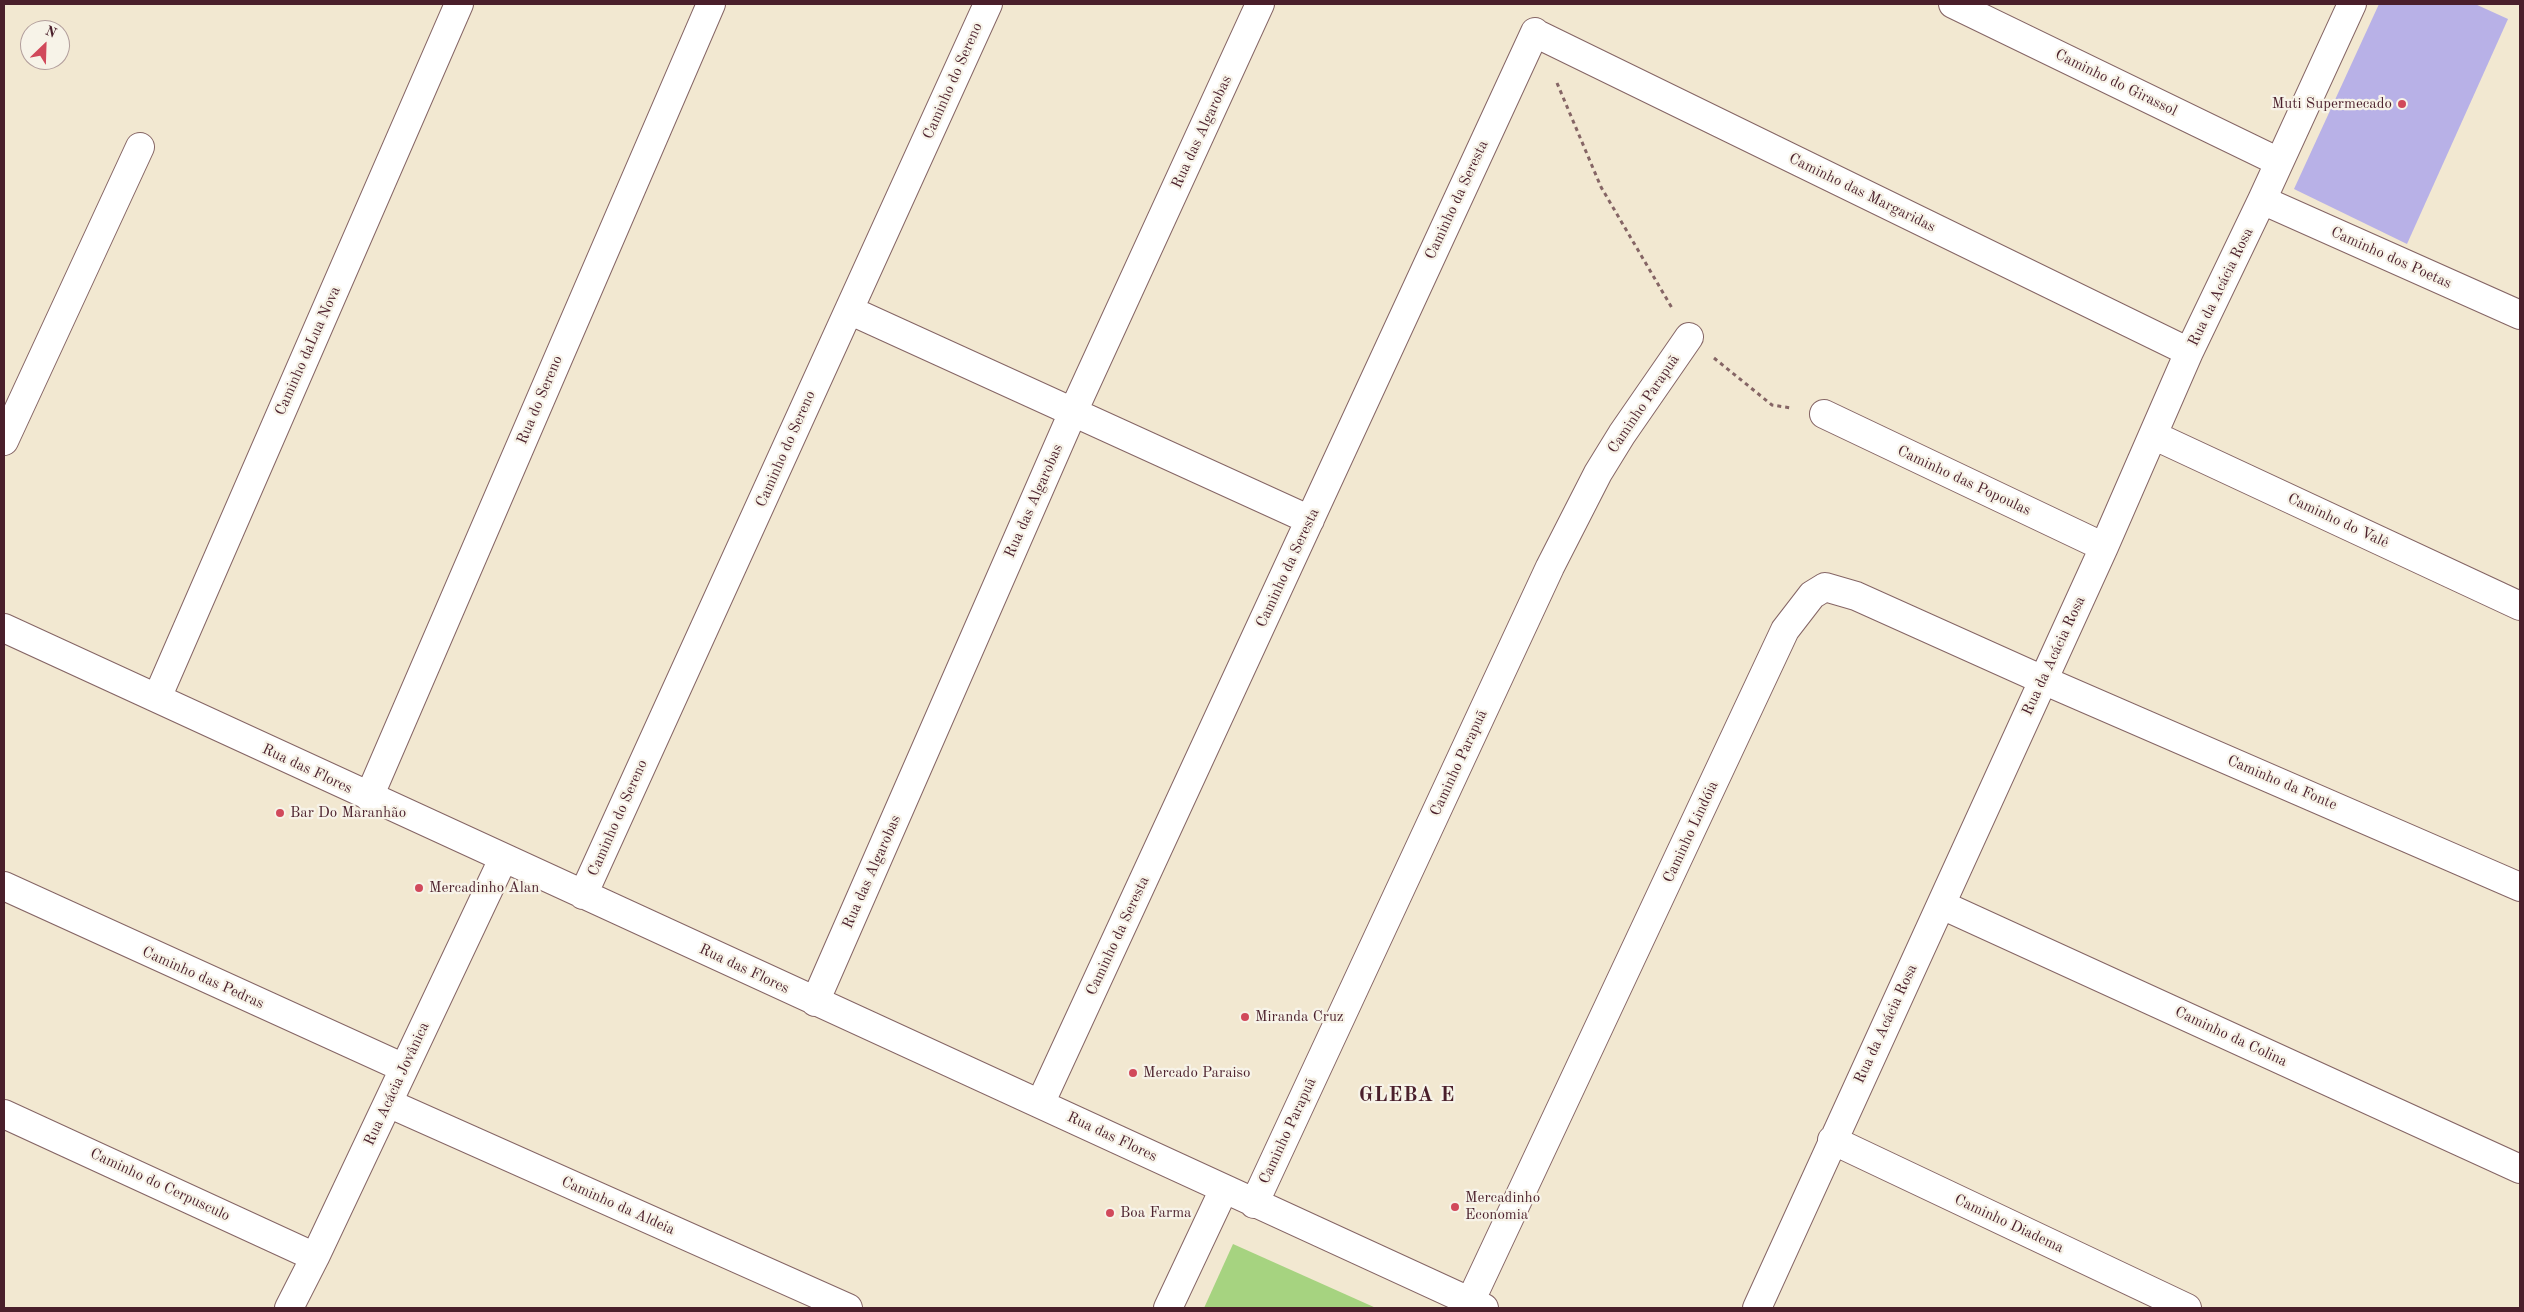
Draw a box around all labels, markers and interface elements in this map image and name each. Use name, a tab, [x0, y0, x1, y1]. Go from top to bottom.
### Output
north arrow	[20, 20, 70, 70]
street label: Caminho do Sereno	[919, 20, 987, 142]
text: N	[43, 24, 58, 41]
street label: Caminho do Girassol	[2052, 46, 2180, 120]
street label: Rua das Algarobas	[1168, 73, 1236, 191]
place label: Muti Supermecado	[2272, 95, 2392, 113]
marker: Muti Supermecado	[2396, 98, 2408, 110]
street label: Caminho da Seresta	[1422, 138, 1492, 262]
street label: Caminho das Margaridas	[1786, 150, 1938, 236]
street label: Caminho dos Poetas	[2328, 223, 2454, 293]
street label: Rua da Acácia Rosa	[2185, 225, 2257, 349]
street label: Caminho daLua Nova	[271, 284, 345, 418]
street label: Caminho Parapuã	[1604, 351, 1684, 457]
street label: Rua do Sereno	[513, 353, 567, 447]
street label: Caminho do Sereno	[752, 388, 820, 510]
street label: Rua das Algarobas	[1001, 441, 1067, 561]
street label: Caminho das Popoulas	[1894, 442, 2034, 520]
street label: Caminho do Valê	[2285, 490, 2391, 552]
street label: Caminho da Seresta	[1253, 506, 1323, 630]
street label: Rua da Acácia Rosa	[2018, 594, 2090, 718]
street label: Caminho Parapuã	[1427, 707, 1491, 819]
street label: Rua das Flores	[259, 740, 355, 798]
street label: Caminho da Fonte	[2224, 752, 2340, 814]
street label: Caminho do Sereno	[584, 757, 652, 879]
street label: Caminho Lindóia	[1660, 778, 1722, 886]
place label: Bar Do Maranhão	[290, 804, 406, 822]
marker: Bar Do Maranhão	[274, 807, 286, 819]
street label: Rua das Algarobas	[839, 812, 905, 932]
street label: Caminho da Seresta	[1083, 874, 1153, 998]
place label: Mercadinho Alan	[429, 879, 539, 897]
marker: Mercadinho Alan	[413, 882, 425, 894]
street label: Rua das Flores	[696, 940, 792, 998]
street label: Caminho das Pedras	[139, 943, 267, 1013]
street label: Rua da Acácia Rosa	[1850, 962, 1922, 1086]
street label: Caminho da Colina	[2172, 1003, 2290, 1071]
place label: Miranda Cruz	[1255, 1008, 1344, 1026]
marker: Miranda Cruz	[1239, 1011, 1251, 1023]
street label: Rua Acácia Jovânica	[360, 1019, 434, 1149]
place label: Mercado Paraiso	[1143, 1064, 1251, 1082]
marker: Mercado Paraiso	[1127, 1067, 1139, 1079]
street label: Caminho Parapuã	[1256, 1075, 1320, 1187]
district label: GLEBA E	[1358, 1084, 1456, 1108]
street label: Rua das Flores	[1064, 1108, 1160, 1166]
street label: Caminho do Cerpusculo	[87, 1145, 233, 1225]
street label: Caminho da Aldeia	[558, 1173, 678, 1239]
place label: Mercadinho Economia	[1465, 1189, 1540, 1224]
street label: Caminho Diadema	[1951, 1191, 2067, 1257]
marker: Mercadinho Economia	[1449, 1201, 1461, 1213]
place label: Boa Farma	[1120, 1204, 1191, 1222]
marker: Boa Farma	[1104, 1207, 1116, 1219]

